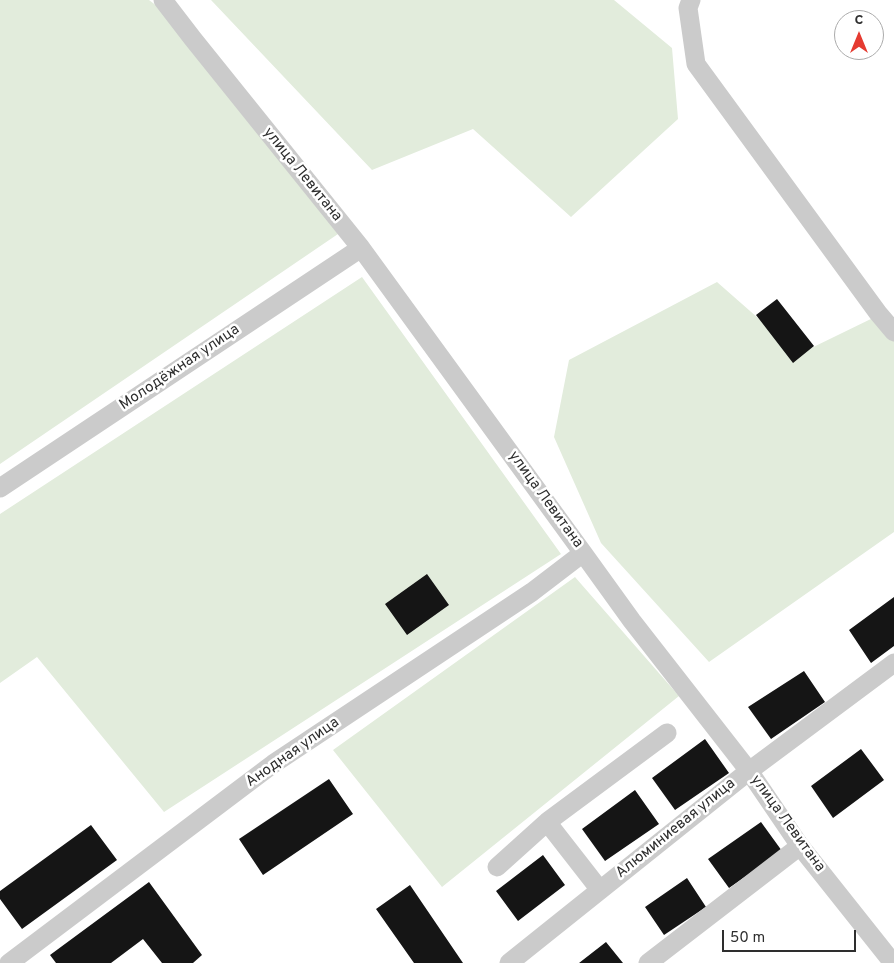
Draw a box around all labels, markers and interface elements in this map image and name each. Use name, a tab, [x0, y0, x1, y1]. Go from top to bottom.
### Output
north arrow	[834, 10, 884, 60]
text: С	[855, 12, 863, 29]
street label: улица Левитана	[259, 124, 345, 226]
street label: Молодёжная улица	[117, 321, 243, 415]
street label: улица Левитана	[504, 448, 586, 552]
street label: Анодная улица	[243, 714, 343, 792]
street label: улица Левитана	[746, 772, 828, 876]
street label: Алюминиевая улица	[613, 775, 739, 883]
scale bar	[724, 920, 858, 952]
text: 50 m	[730, 929, 765, 948]

